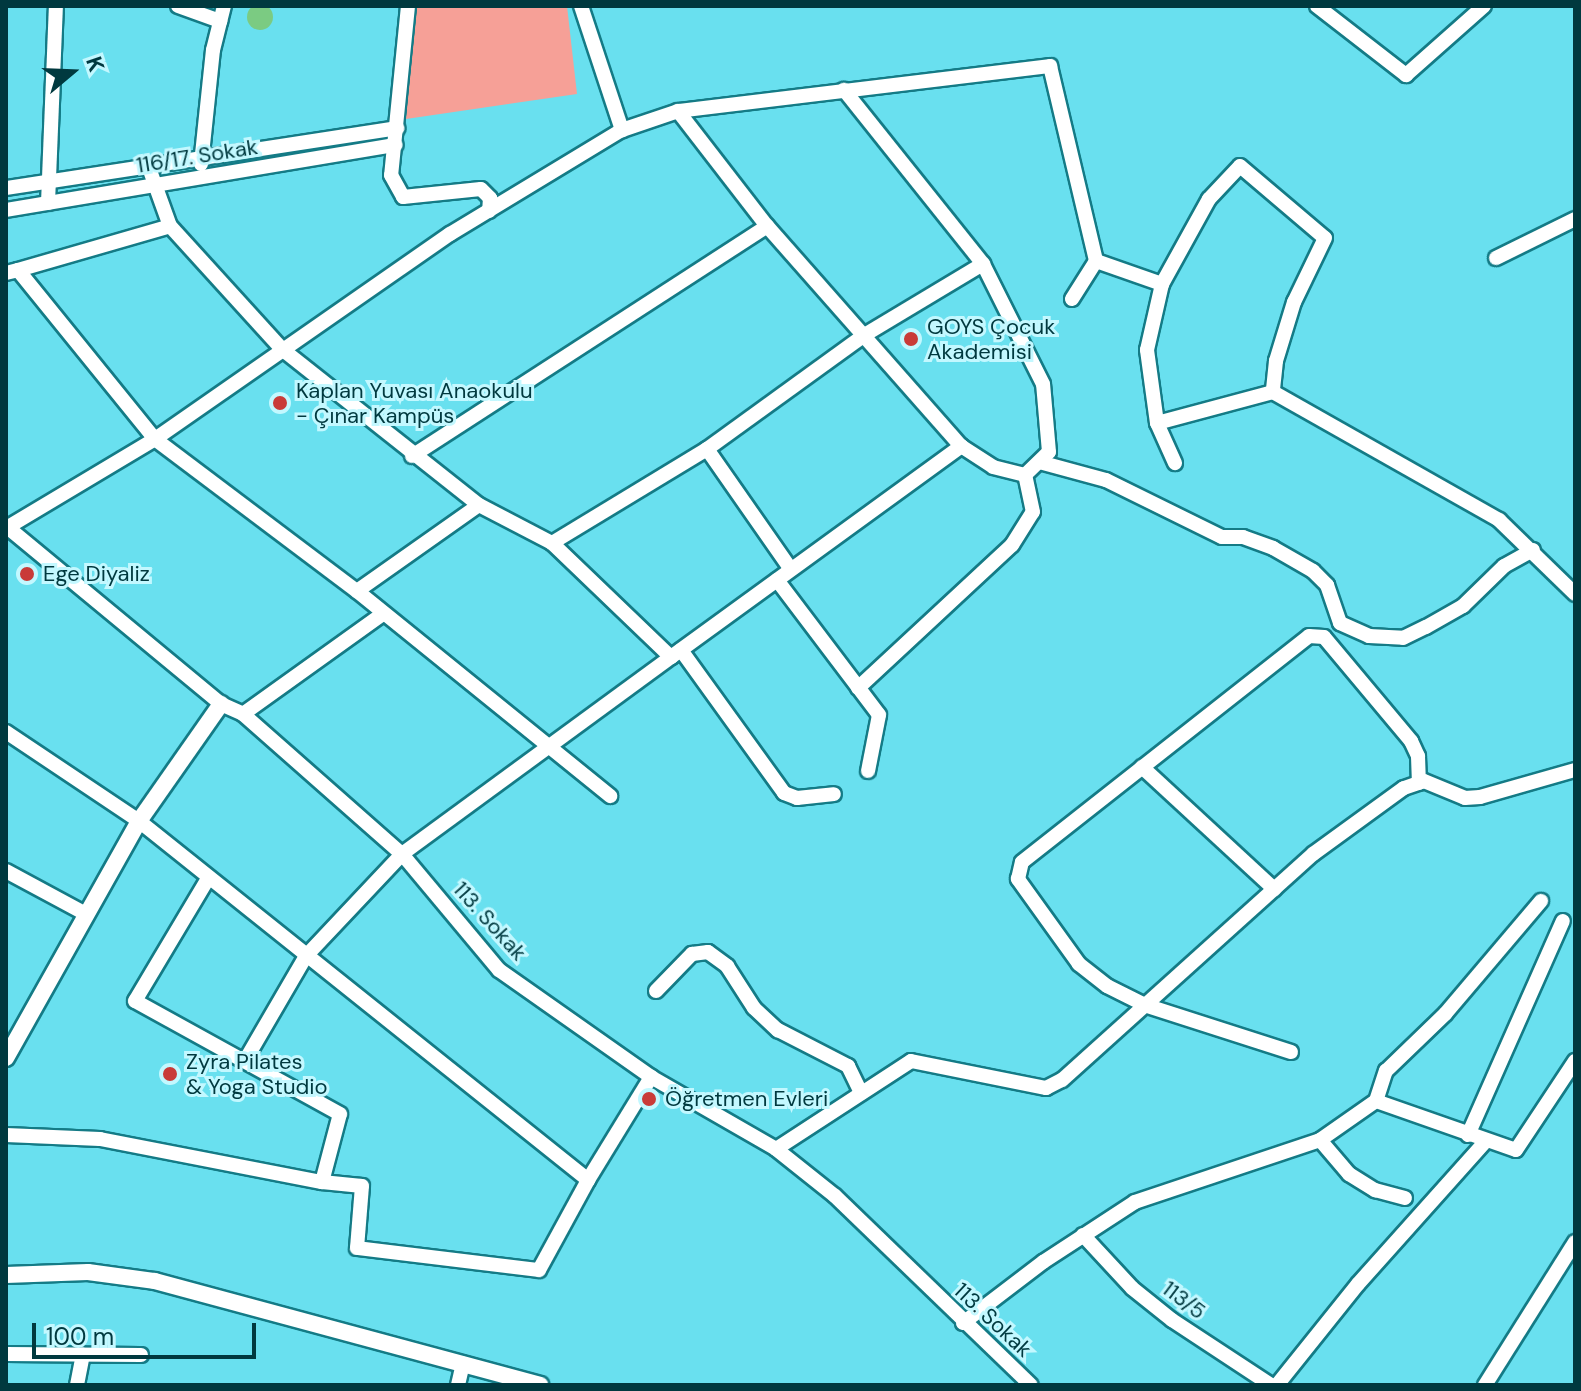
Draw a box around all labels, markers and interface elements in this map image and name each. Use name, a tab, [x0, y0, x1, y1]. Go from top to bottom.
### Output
north arrow	[32, 32, 112, 112]
text: K	[79, 53, 111, 76]
street label: 116/17. Sokak	[134, 133, 260, 179]
place label: GOYS Çocuk Akademisi	[927, 313, 1055, 364]
marker: GOYS Çocuk Akademisi	[902, 330, 920, 348]
place label: Kaplan Yuvası Anaokulu - Çınar Kampüs	[296, 377, 532, 428]
marker: Kaplan Yuvası Anaokulu - Çınar Kampüs	[271, 394, 289, 412]
place label: Ege Diyaliz	[43, 561, 150, 587]
marker: Ege Diyaliz	[18, 565, 36, 583]
street label: 113. Sokak	[448, 876, 532, 966]
place label: Zyra Pilates & Yoga Studio	[186, 1048, 328, 1100]
marker: Zyra Pilates & Yoga Studio	[161, 1065, 179, 1083]
place label: Öğretmen Evleri	[665, 1086, 828, 1112]
marker: Öğretmen Evleri	[640, 1090, 658, 1108]
street label: 113/5	[1157, 1275, 1211, 1325]
street label: 113. Sokak	[949, 1277, 1037, 1363]
scale bar	[36, 1307, 260, 1357]
text: 100 m	[46, 1321, 114, 1352]

